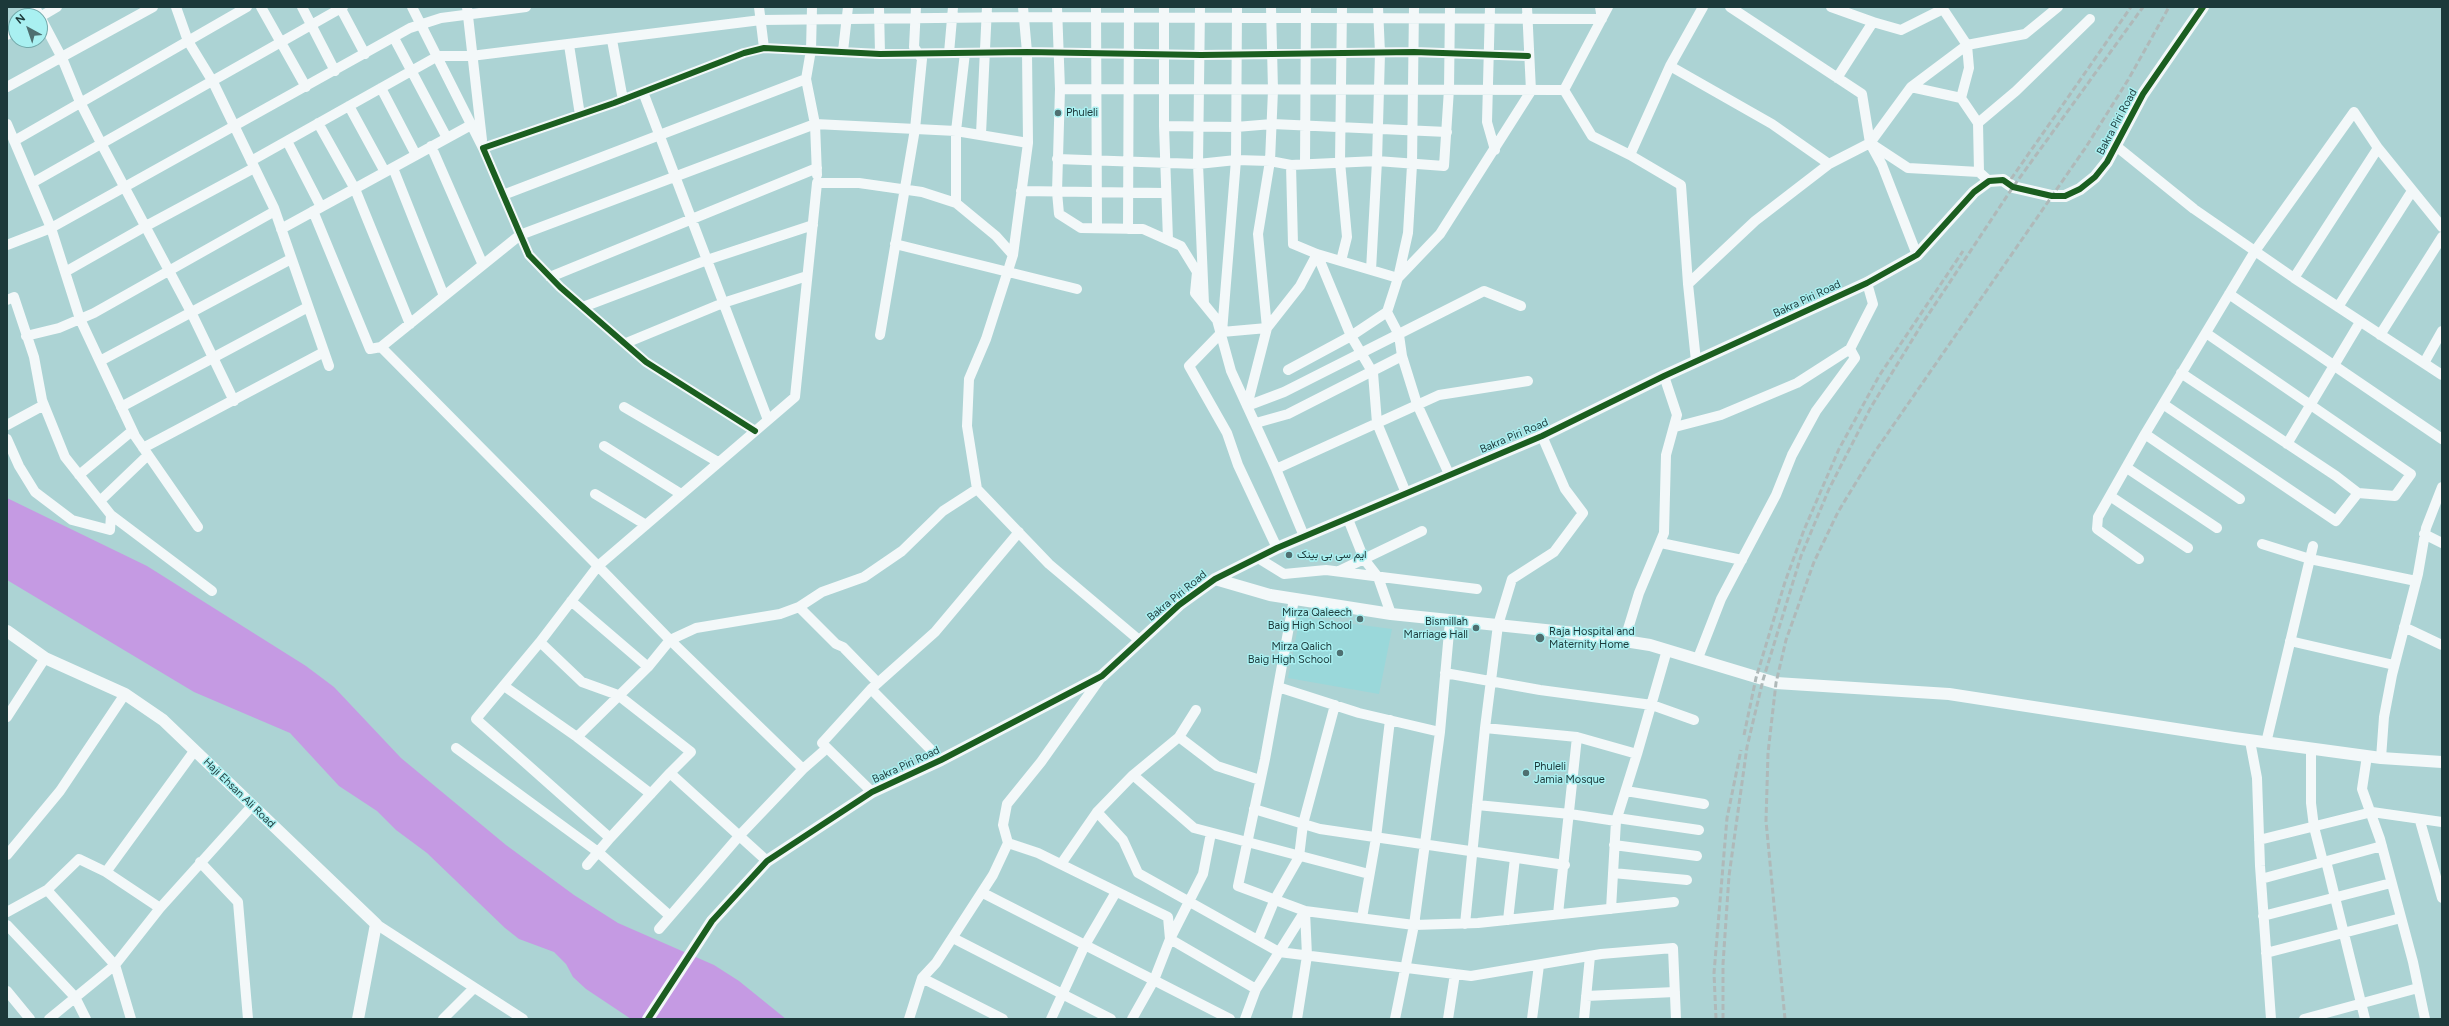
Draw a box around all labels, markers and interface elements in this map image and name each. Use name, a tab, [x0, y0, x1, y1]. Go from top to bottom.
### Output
north arrow	[8, 8, 48, 48]
text: N	[13, 11, 28, 27]
street label: Bakra Piri Road	[2094, 87, 2140, 157]
place label: Phuleli	[1066, 106, 1098, 120]
marker: Phuleli	[1053, 108, 1063, 118]
street label: Bakra Piri Road	[1771, 278, 1843, 320]
street label: Bakra Piri Road	[1478, 416, 1550, 456]
place label: ایم سی بی بینک	[1297, 548, 1367, 562]
marker: ایم سی بی بینک	[1284, 550, 1294, 560]
street label: Bakra Piri Road	[1145, 568, 1209, 624]
place label: Mirza Qaleech Baig High School	[1268, 606, 1352, 632]
marker: Mirza Qaleech Baig High School	[1355, 614, 1365, 624]
place label: Bismillah Marriage Hall	[1404, 615, 1468, 641]
marker: Bismillah Marriage Hall	[1471, 623, 1481, 633]
place label: Raja Hospital and Maternity Home	[1549, 625, 1635, 651]
marker: Raja Hospital and Maternity Home	[1534, 632, 1546, 644]
place label: Mirza Qalich Baig High School	[1248, 640, 1332, 666]
marker: Mirza Qalich Baig High School	[1335, 648, 1345, 658]
street label: Bakra Piri Road	[870, 744, 942, 786]
street label: Haji Ehsan Ali Road	[200, 755, 278, 831]
place label: Phuleli Jamia Mosque	[1534, 760, 1605, 786]
marker: Phuleli Jamia Mosque	[1521, 768, 1531, 778]

